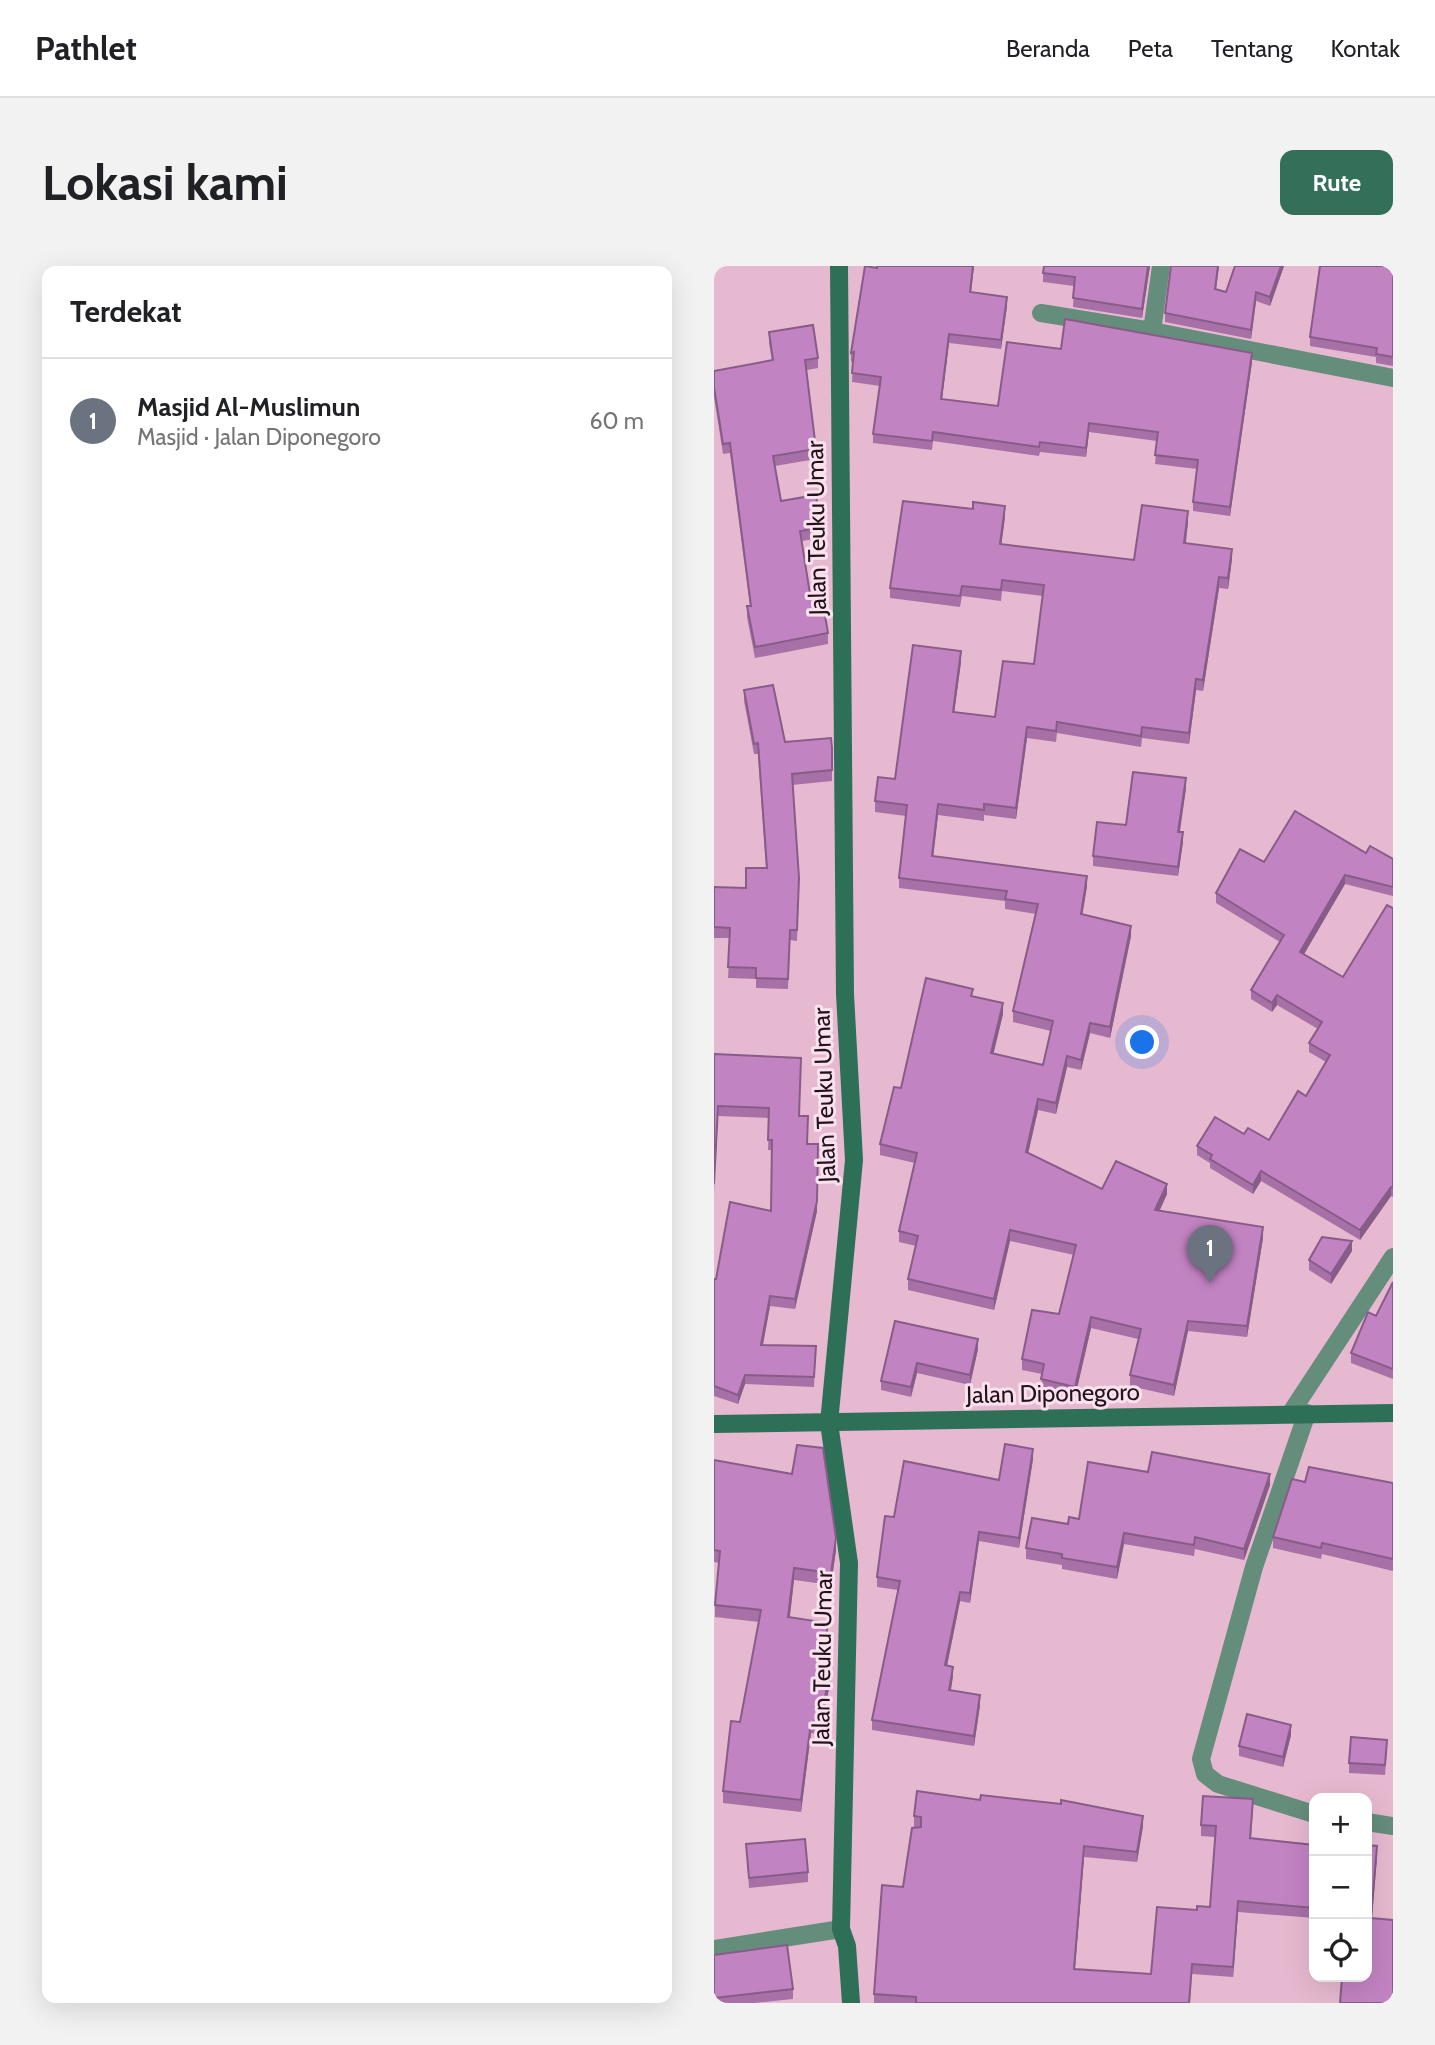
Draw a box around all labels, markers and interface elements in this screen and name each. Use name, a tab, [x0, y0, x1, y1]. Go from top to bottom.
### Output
text: Pathlet	[35, 28, 137, 68]
text: Beranda	[1006, 34, 1090, 63]
text: Peta	[1128, 34, 1173, 63]
text: Tentang	[1211, 34, 1292, 63]
text: Kontak	[1330, 34, 1400, 63]
button: Rute	[1280, 150, 1393, 215]
text: Lokasi kami	[42, 153, 288, 212]
text: Terdekat	[70, 293, 182, 330]
text: Masjid Al-Muslimun	[137, 391, 360, 423]
text: 1	[89, 407, 97, 435]
text: 60 m	[590, 407, 644, 435]
text: Masjid · Jalan Diponegoro	[137, 423, 381, 451]
street label: Jalan Teuku Umar	[800, 440, 832, 617]
street label: Jalan Teuku Umar	[806, 1007, 842, 1184]
your location	[1125, 1025, 1159, 1059]
pin: 1	[1187, 1225, 1233, 1283]
street label: Jalan Diponegoro	[965, 1377, 1140, 1409]
street label: Jalan Teuku Umar	[806, 1570, 838, 1747]
map controls	[1309, 1793, 1372, 1982]
button: +	[1309, 1793, 1372, 1856]
button: −	[1309, 1856, 1372, 1919]
button: locate	[1309, 1919, 1372, 1982]

